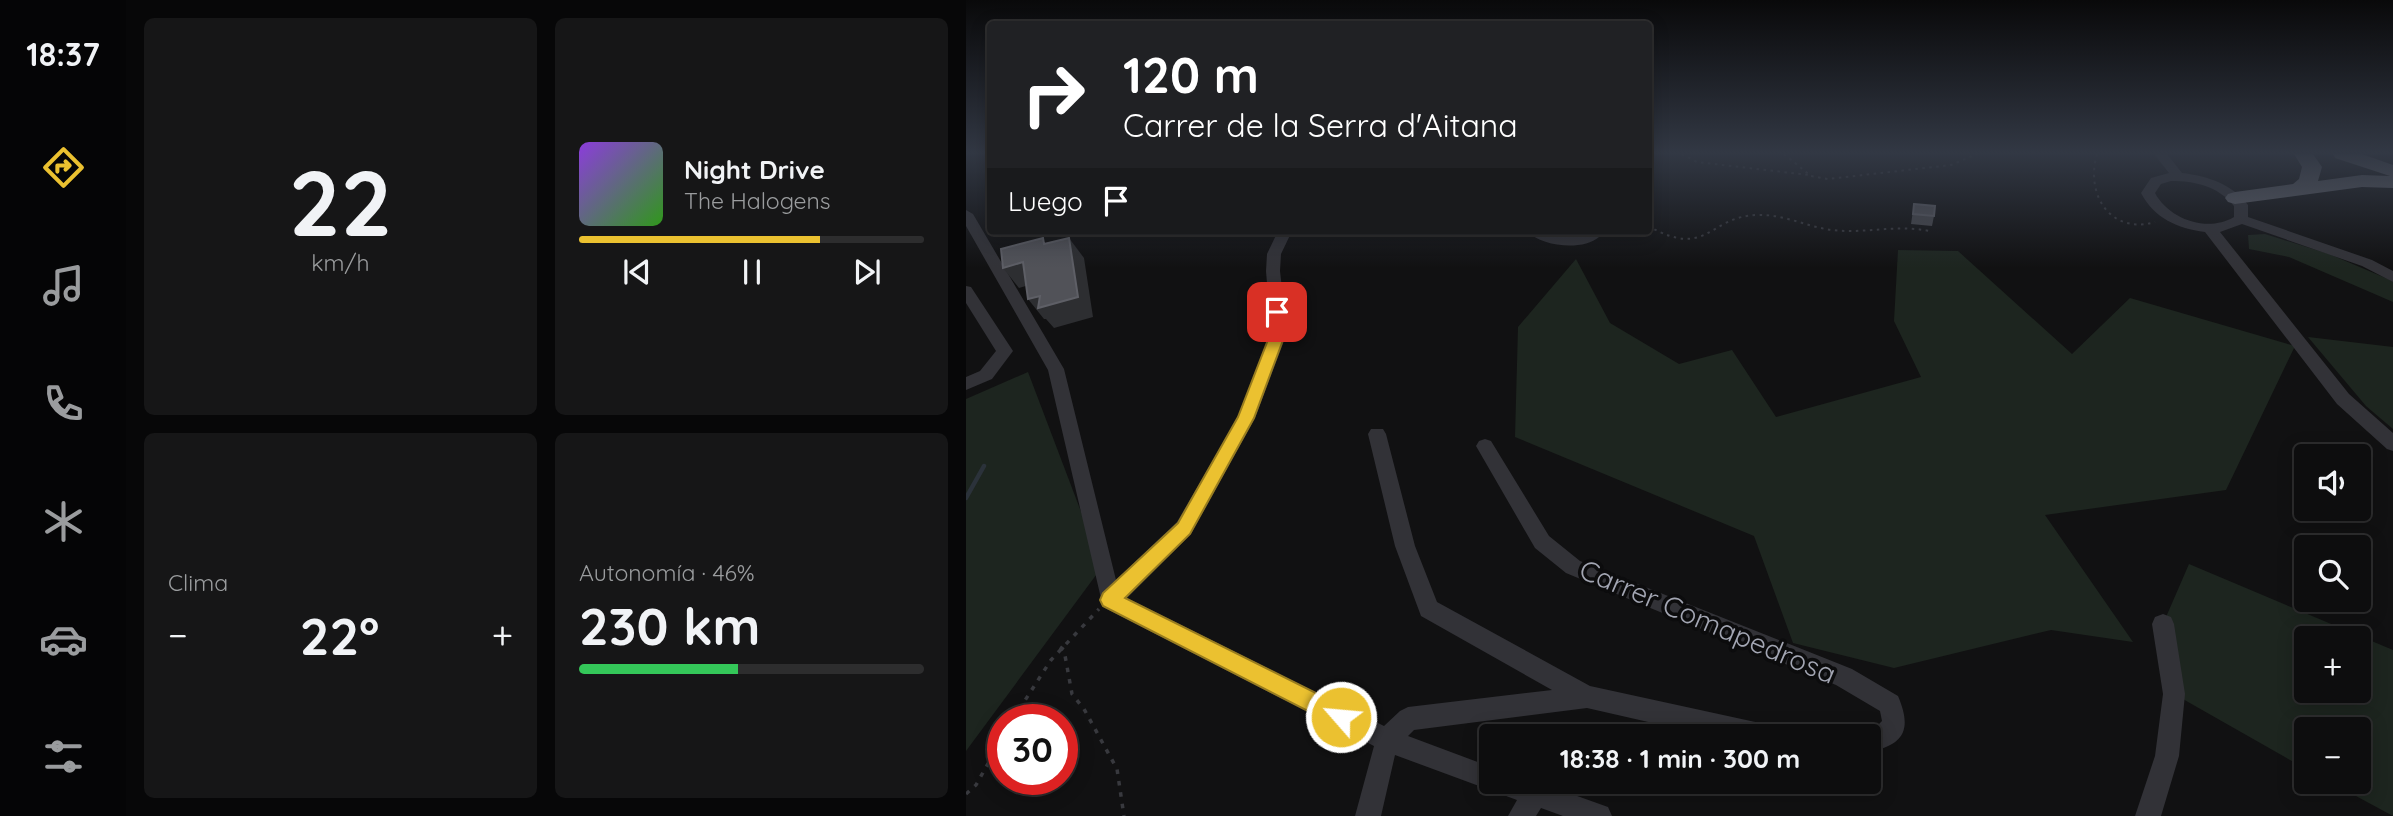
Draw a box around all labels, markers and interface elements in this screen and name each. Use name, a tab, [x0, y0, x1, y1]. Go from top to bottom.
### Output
text: 18:37	[26, 34, 100, 74]
text: 120 m	[1123, 44, 1259, 105]
icon: right	[1008, 49, 1099, 140]
text: Carrer de la Serra d'Aitana	[1123, 105, 1518, 145]
icon: directions	[39, 143, 88, 192]
text: 22	[289, 145, 392, 259]
text: Night Drive	[684, 153, 825, 186]
icon: arrive	[1097, 182, 1135, 220]
text: Luego	[1008, 185, 1083, 218]
text: The Halogens	[684, 186, 831, 215]
text: km/h	[311, 248, 370, 277]
icon: previous	[618, 253, 656, 291]
icon: pause	[733, 253, 771, 291]
icon: next	[848, 253, 886, 291]
icon: music	[39, 261, 88, 310]
pin	[1247, 282, 1307, 342]
icon: arrive	[1258, 293, 1296, 331]
icon: phone	[39, 379, 88, 428]
map controls	[2294, 444, 2371, 794]
button: sound	[2294, 444, 2371, 521]
icon: climate	[39, 497, 88, 546]
button: search	[2294, 535, 2371, 612]
street label: Carrer Comapedrosa	[1574, 551, 1842, 691]
text: Autonomía · 46%	[579, 558, 755, 587]
text: Clima	[168, 568, 228, 597]
text: 230 km	[579, 593, 761, 658]
text: 22°	[300, 603, 379, 668]
text: −	[168, 611, 188, 659]
text: +	[492, 611, 513, 659]
icon: car	[39, 615, 88, 664]
button: +	[2294, 626, 2371, 703]
position arrow	[1304, 680, 1378, 754]
speed limit sign: 30	[987, 704, 1078, 795]
button: −	[2294, 717, 2371, 794]
icon: filters	[39, 732, 88, 781]
text: 18:38 · 1 min · 300 m	[1560, 742, 1800, 775]

